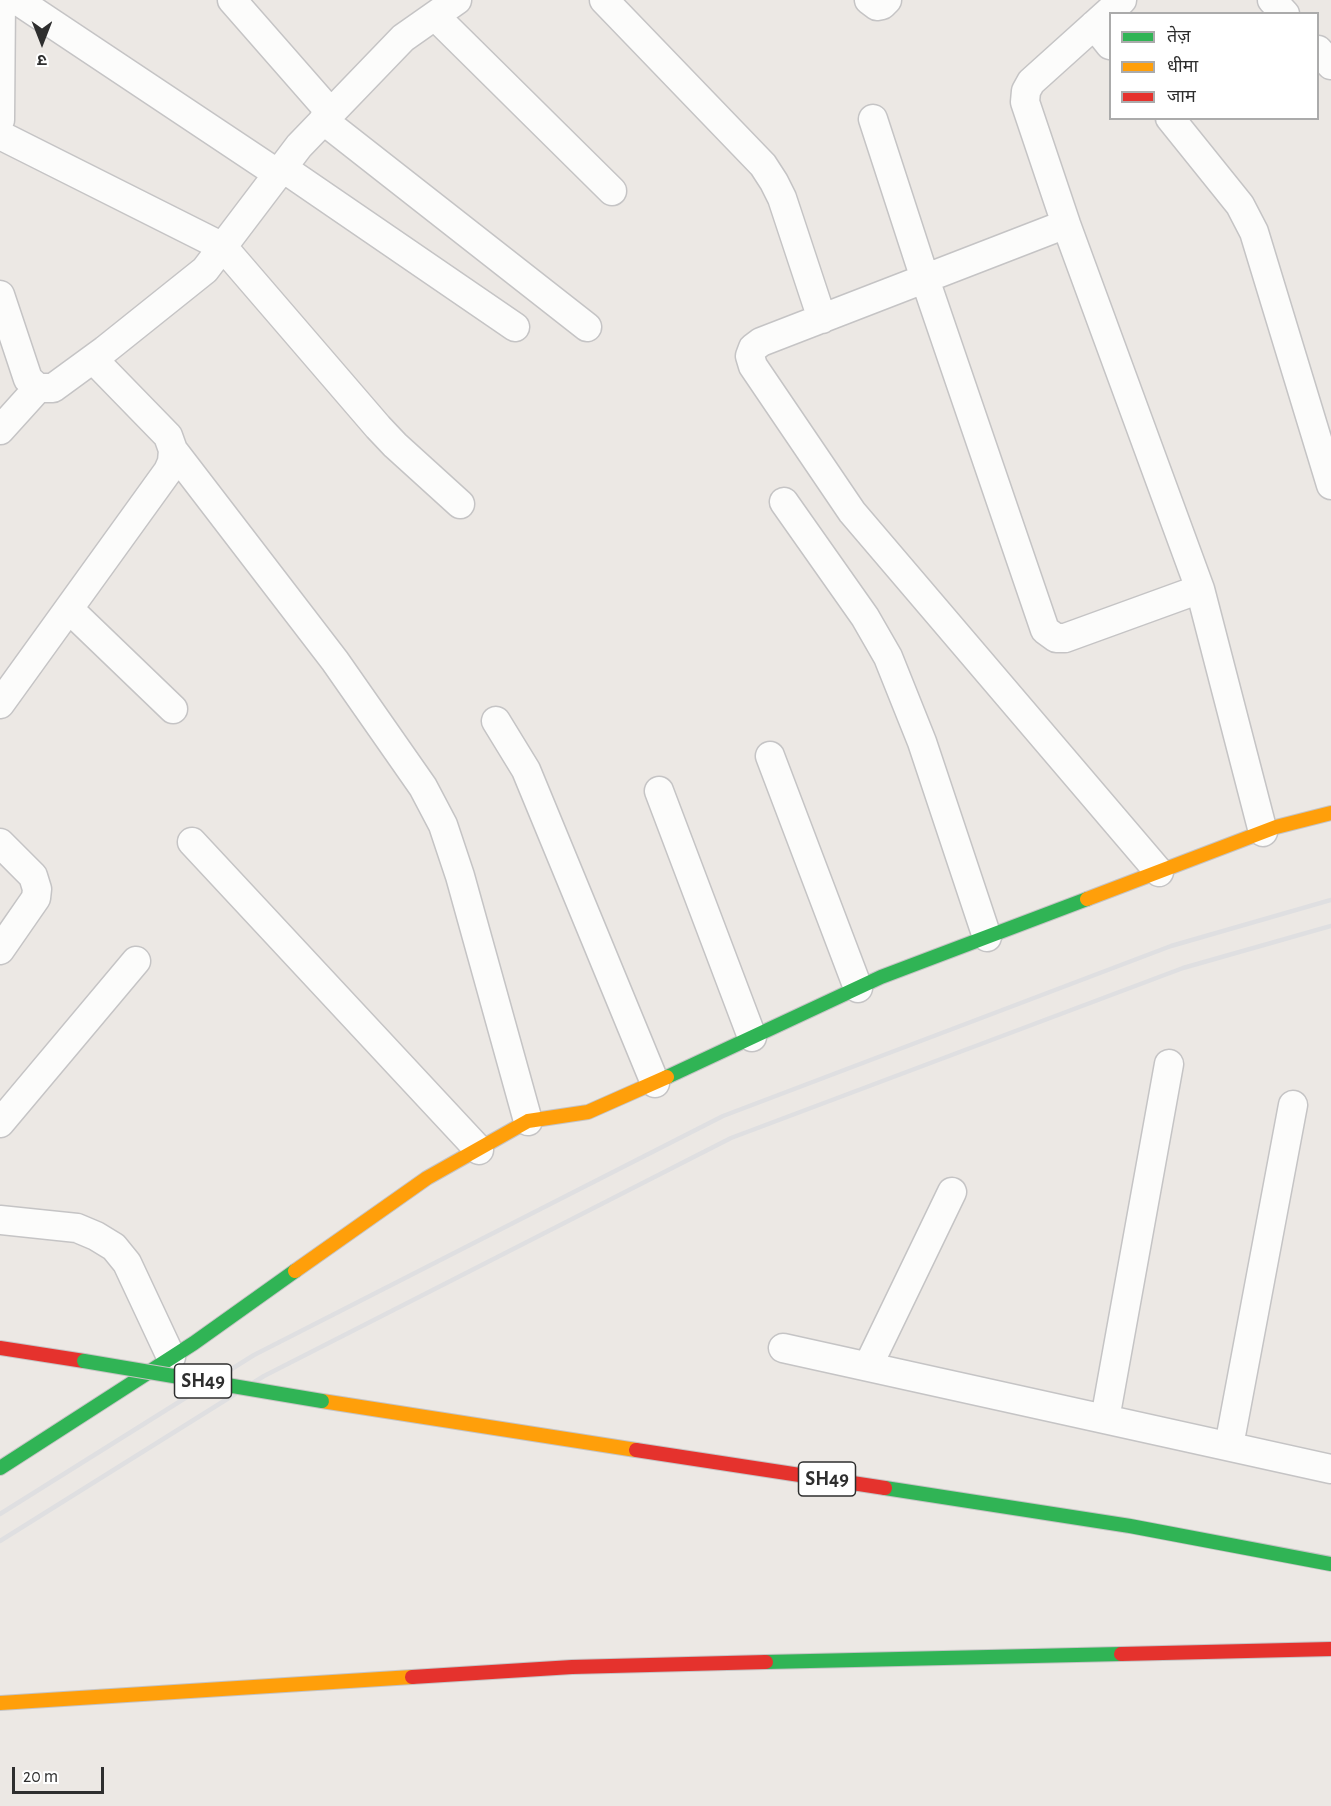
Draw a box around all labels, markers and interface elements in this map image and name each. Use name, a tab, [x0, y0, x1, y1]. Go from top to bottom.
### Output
north arrow	[12, 12, 72, 72]
legend	[1109, 12, 1319, 120]
text: तेज़	[1167, 28, 1191, 46]
text: उ	[37, 52, 47, 68]
text: धीमा	[1167, 58, 1198, 76]
text: जाम	[1167, 88, 1196, 106]
road number: SH49	[174, 1364, 232, 1398]
road number: SH49	[798, 1462, 856, 1496]
scale bar	[15, 1755, 106, 1793]
text: 20 m	[23, 1768, 58, 1786]

